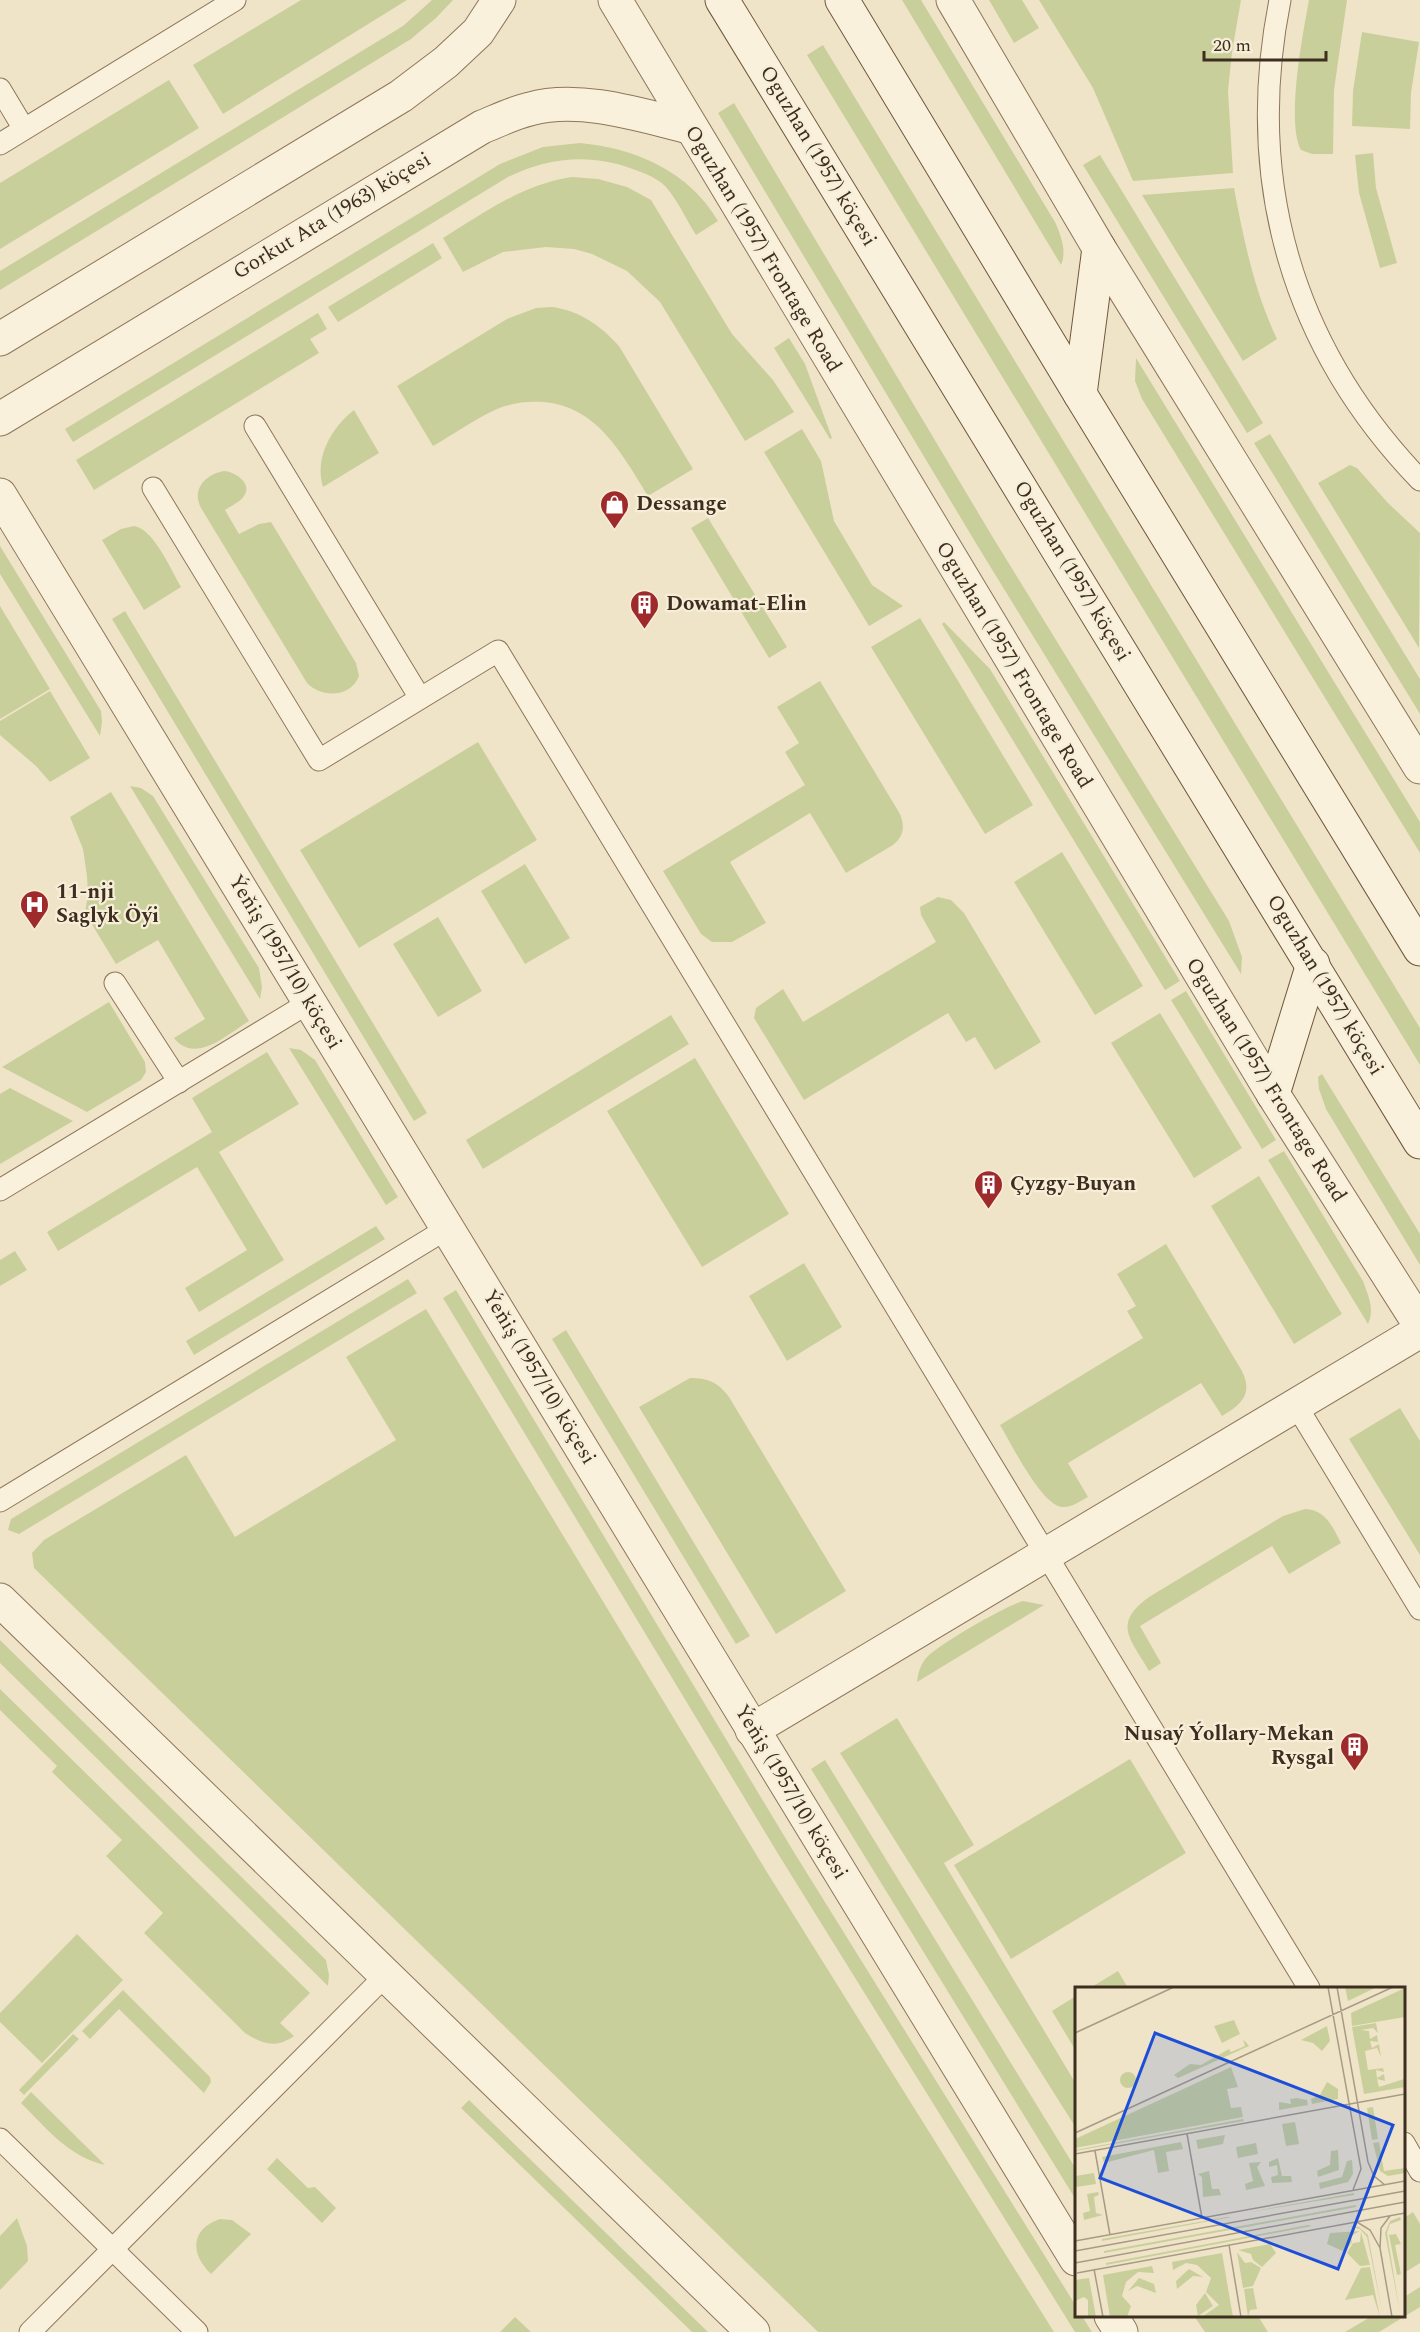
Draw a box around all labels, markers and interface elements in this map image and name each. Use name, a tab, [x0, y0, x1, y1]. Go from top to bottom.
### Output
scale bar	[1204, 24, 1326, 62]
text: 20 m	[1213, 32, 1251, 59]
street label: Oguzhan (1957) köçesi	[751, 59, 885, 253]
street label: Oguzhan (1957) Frontage Road	[676, 119, 850, 379]
street label: Gorkut Ata (1963) köçesi	[227, 144, 437, 288]
street label: Oguzhan (1957) köçesi	[1005, 474, 1139, 668]
shop icon: Dessange	[599, 488, 631, 530]
place label: Dessange	[636, 488, 727, 520]
street label: Oguzhan (1957) Frontage Road	[927, 535, 1101, 795]
building icon: Dowamat-Elin	[629, 588, 661, 630]
place label: Dowamat-Elin	[666, 588, 807, 620]
street label: Ýeňiş (1957/10) köçesi	[220, 868, 350, 1056]
place label: 11-nji Saglyk Öýi	[56, 876, 159, 932]
hospital icon: 11-nji Saglyk Öýi	[19, 888, 51, 930]
street label: Oguzhan (1957) köçesi	[1258, 888, 1392, 1082]
street label: Oguzhan (1957) Frontage Road	[1177, 951, 1355, 1209]
building icon: Çyzgy-Buyan	[973, 1168, 1005, 1210]
place label: Çyzgy-Buyan	[1010, 1168, 1136, 1200]
street label: Ýeňiş (1957/10) köçesi	[474, 1283, 604, 1471]
street label: Ýeňiş (1957/10) köçesi	[726, 1698, 856, 1886]
place label: Nusaý Ýollary-Mekan Rysgal	[1124, 1718, 1334, 1774]
building icon: Nusaý Ýollary-Mekan Rysgal	[1339, 1730, 1371, 1772]
inset map	[1075, 1987, 1405, 2317]

